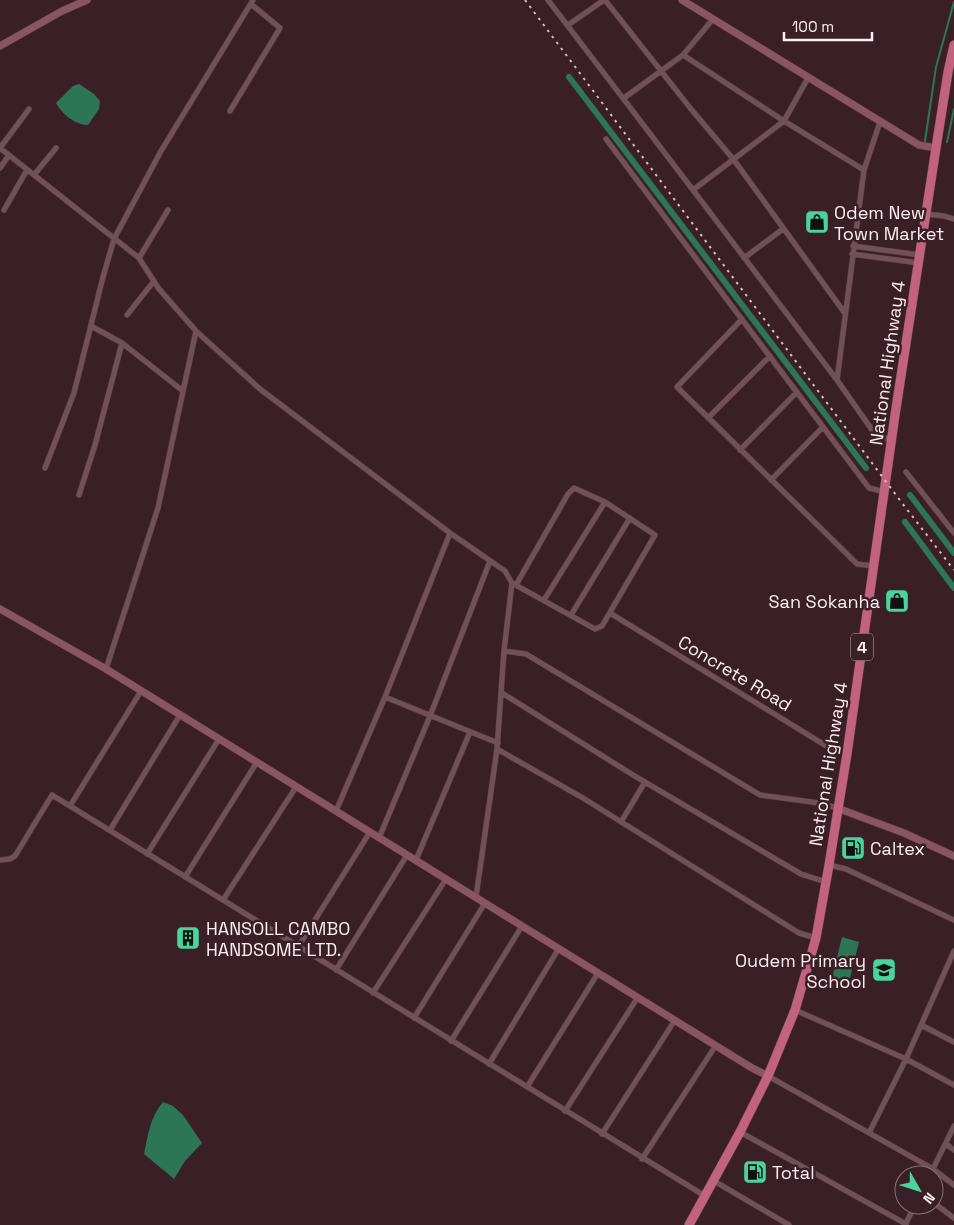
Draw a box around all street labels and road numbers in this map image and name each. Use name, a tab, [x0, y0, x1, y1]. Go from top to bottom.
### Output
street label: National Highway 4	[864, 279, 910, 447]
street label: Concrete Road	[674, 630, 796, 716]
road number: 4	[851, 634, 873, 660]
street label: National Highway 4	[804, 680, 852, 848]

